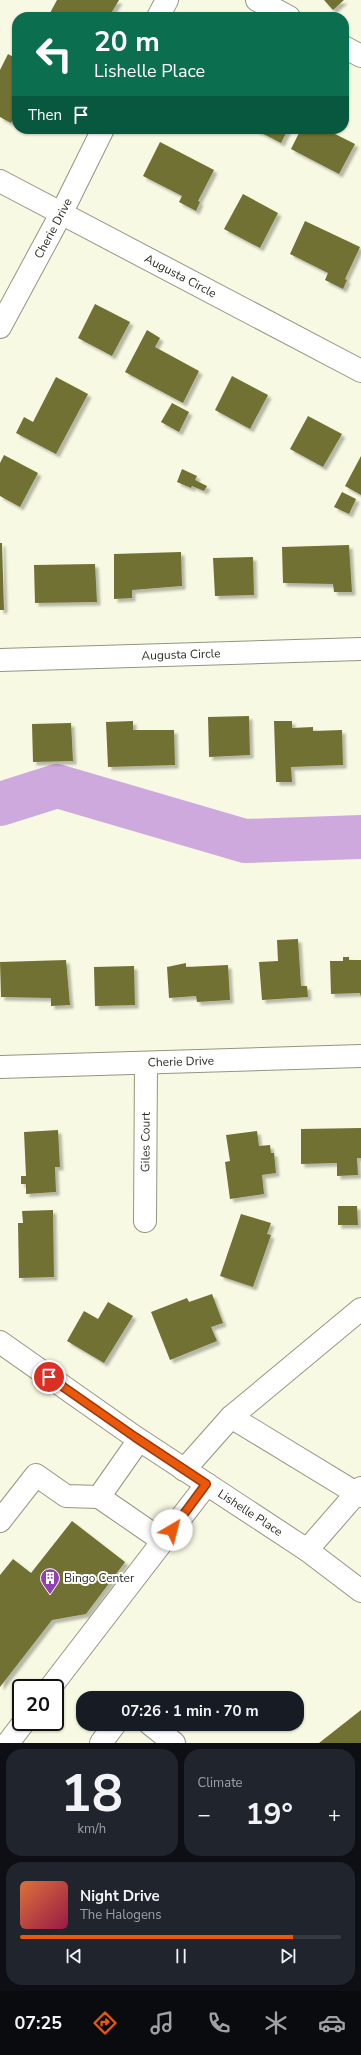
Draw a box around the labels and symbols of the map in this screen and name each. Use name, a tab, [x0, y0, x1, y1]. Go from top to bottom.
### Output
street label: Cherie Drive	[30, 195, 76, 261]
street label: Augusta Circle	[142, 250, 219, 302]
street label: Augusta Circle	[141, 645, 221, 664]
street label: Cherie Drive	[148, 1052, 214, 1070]
street label: Giles Court	[137, 1111, 154, 1172]
pin	[32, 1360, 66, 1394]
street label: Lishelle Place	[215, 1486, 286, 1540]
position arrow	[151, 1509, 193, 1551]
building icon: Bingo Center	[39, 1567, 61, 1595]
place label: Bingo Center	[64, 1570, 135, 1586]
speed limit sign: 20	[12, 1679, 64, 1731]

